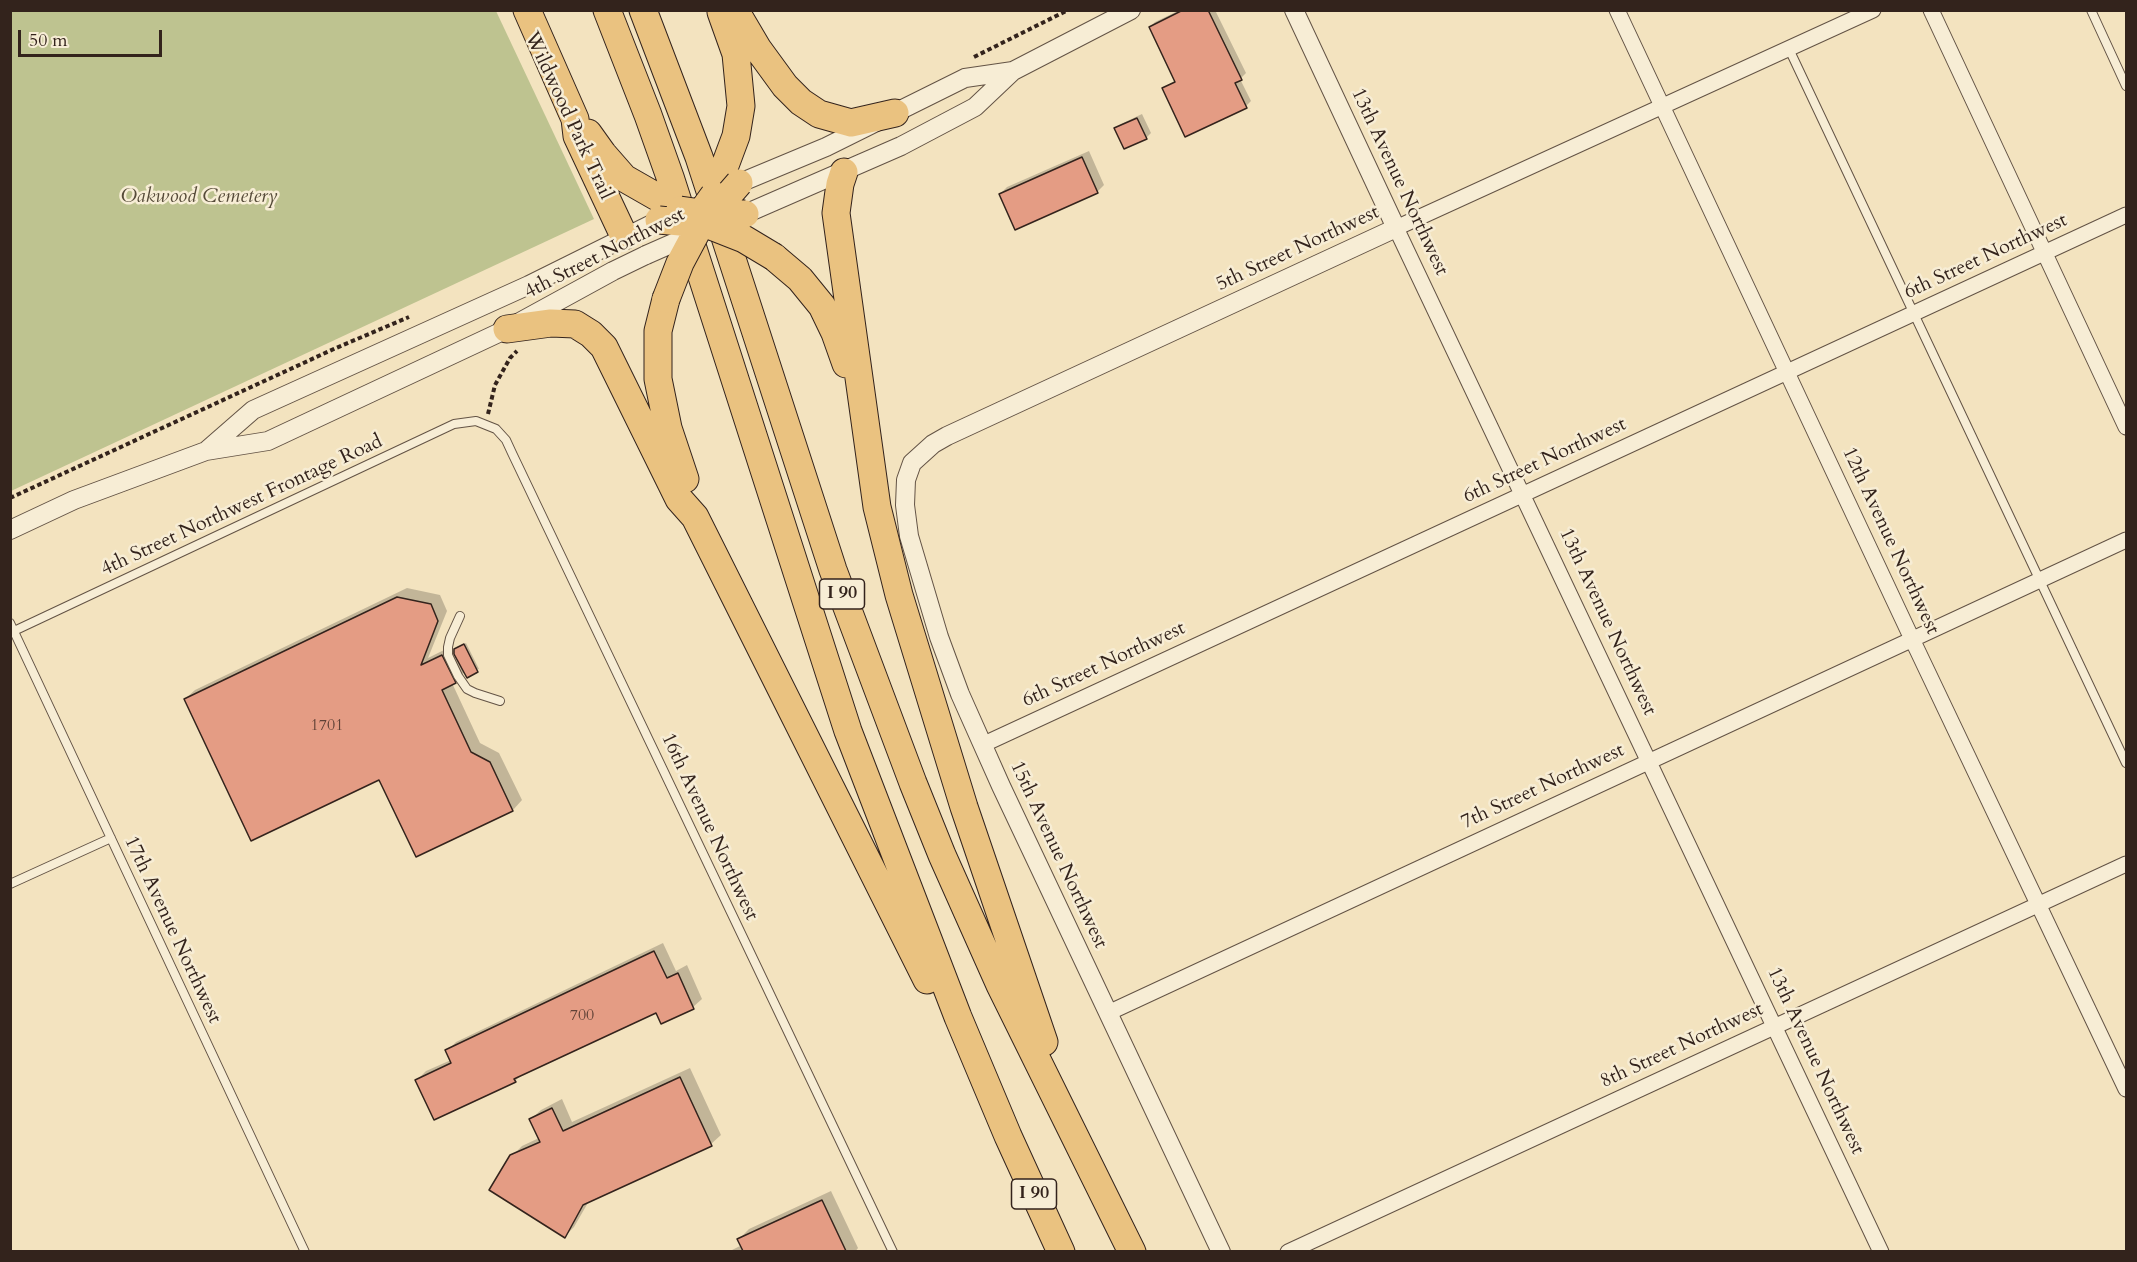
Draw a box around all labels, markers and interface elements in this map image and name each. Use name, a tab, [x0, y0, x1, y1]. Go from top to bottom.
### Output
scale bar	[21, 18, 165, 56]
text: 50 m	[29, 28, 68, 53]
street label: Wildwood Park Trail	[519, 28, 617, 204]
street label: 13th Avenue Northwest	[1345, 85, 1453, 279]
park label: Oakwood Cemetery	[121, 185, 277, 209]
street label: 5th Street Northwest	[1213, 201, 1383, 297]
street label: 4th Street Northwest	[521, 203, 689, 305]
street label: 6th Street Northwest	[1901, 209, 2071, 305]
street label: 6th Street Northwest	[1460, 413, 1630, 509]
street label: 4th Street Northwest Frontage Road	[97, 430, 387, 582]
street label: 12th Avenue Northwest	[1836, 444, 1944, 638]
street label: 13th Avenue Northwest	[1553, 525, 1661, 719]
road number: I 90	[820, 579, 864, 609]
street label: 6th Street Northwest	[1019, 617, 1189, 713]
house number: 1701	[311, 716, 343, 736]
street label: 16th Avenue Northwest	[655, 730, 763, 924]
street label: 7th Street Northwest	[1458, 739, 1628, 835]
street label: 15th Avenue Northwest	[1004, 758, 1112, 952]
street label: 17th Avenue Northwest	[118, 833, 226, 1027]
street label: 13th Avenue Northwest	[1761, 964, 1869, 1158]
street label: 8th Street Northwest	[1597, 998, 1767, 1094]
house number: 700	[570, 1006, 594, 1026]
road number: I 90	[1012, 1179, 1056, 1209]

